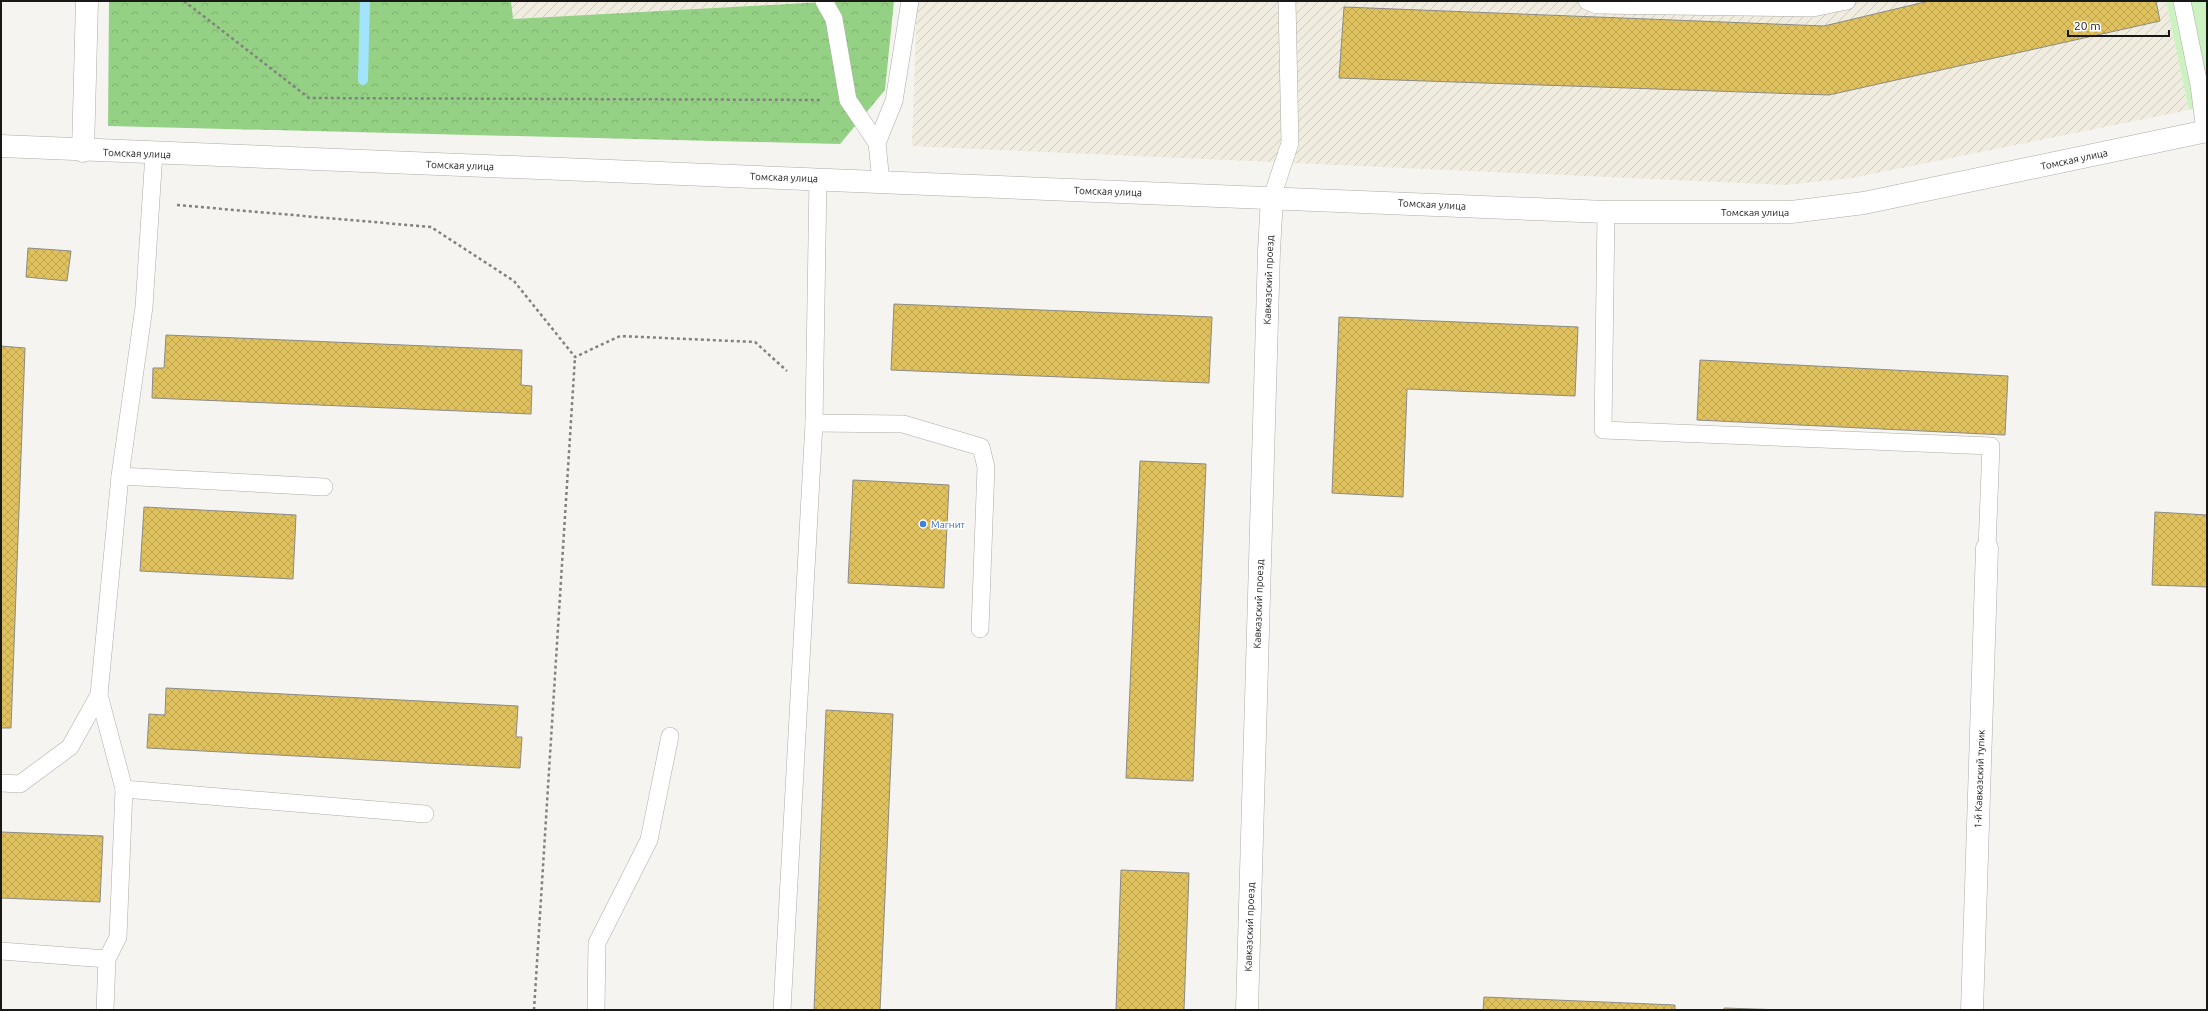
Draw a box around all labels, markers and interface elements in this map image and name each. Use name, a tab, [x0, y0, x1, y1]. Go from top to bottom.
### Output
scale bar	[2068, 12, 2169, 38]
text: 20 m	[2074, 19, 2101, 32]
street label: Томская улица	[103, 147, 171, 160]
street label: Томская улица	[2040, 147, 2109, 172]
street label: Томская улица	[426, 159, 494, 172]
street label: Томская улица	[750, 171, 818, 184]
street label: Томская улица	[1074, 185, 1142, 198]
street label: Томская улица	[1398, 197, 1466, 212]
street label: Томская улица	[1721, 207, 1789, 218]
street label: Кавказский проезд	[1261, 235, 1276, 325]
marker: Магнит	[918, 519, 928, 529]
place label: Магнит	[931, 519, 966, 530]
street label: Кавказский проезд	[1251, 559, 1266, 649]
street label: 1-й Кавказский тупик	[1972, 729, 1987, 829]
street label: Кавказский проезд	[1242, 882, 1257, 972]

